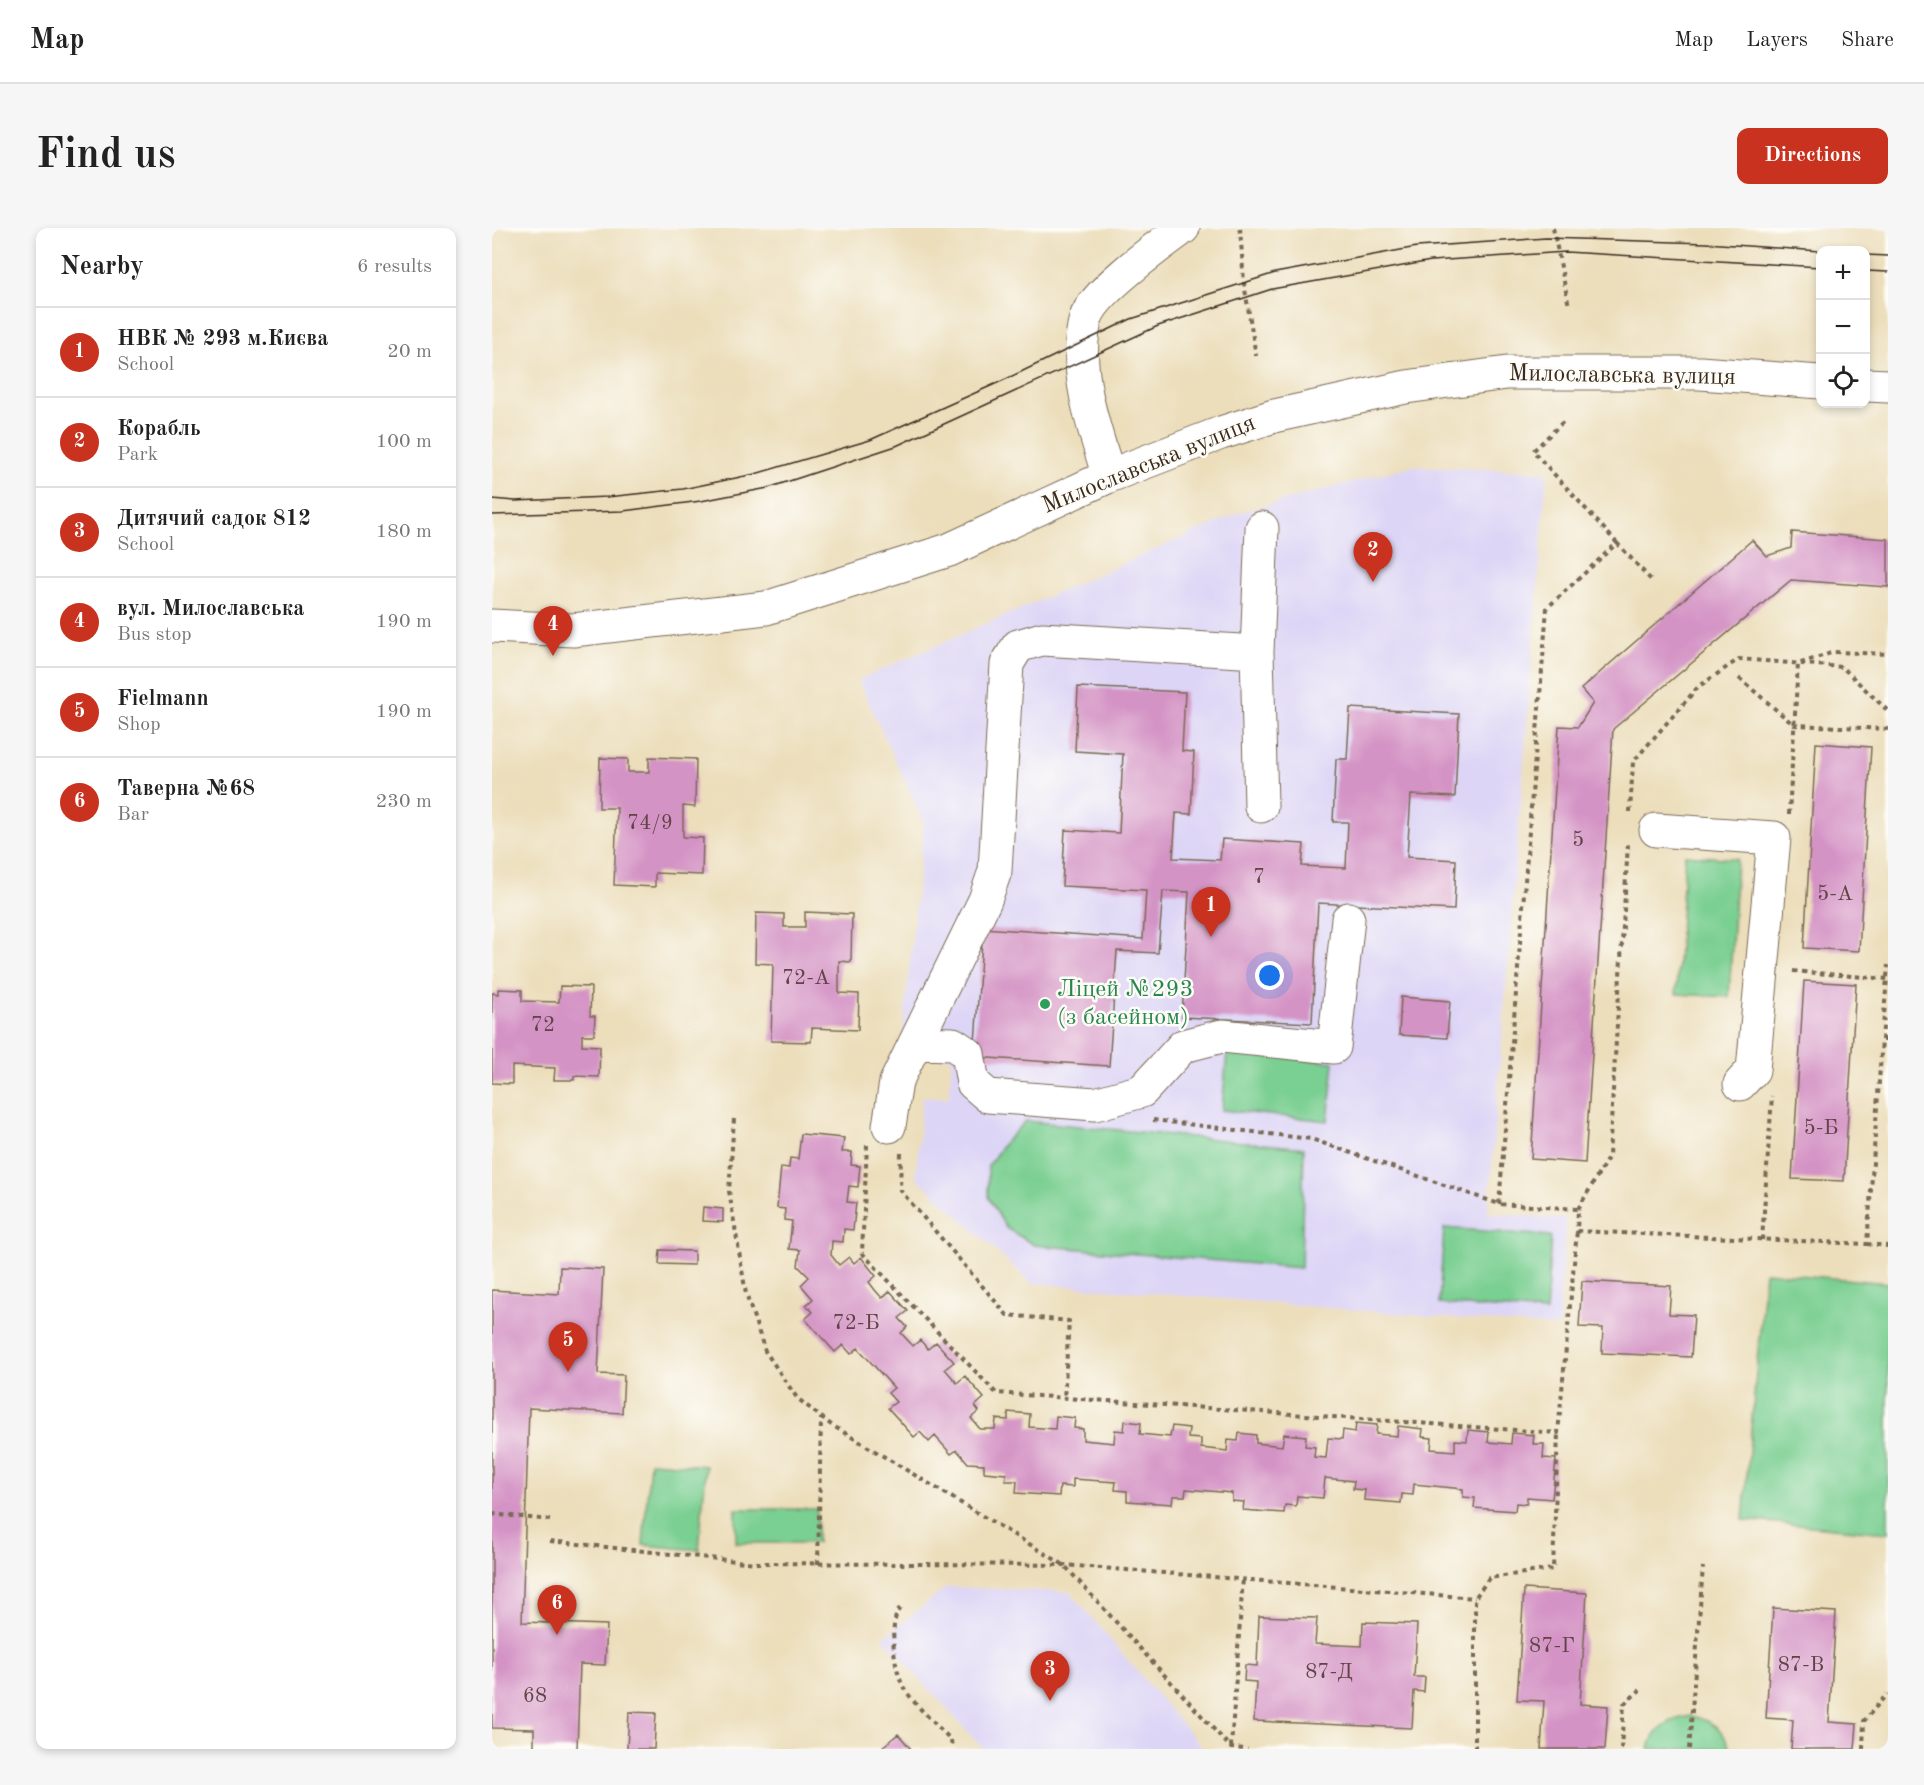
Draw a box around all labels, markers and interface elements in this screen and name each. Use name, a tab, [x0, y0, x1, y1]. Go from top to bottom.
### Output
text: Map	[30, 27, 84, 55]
text: Map	[1674, 30, 1713, 51]
text: Layers	[1746, 30, 1808, 51]
text: Share	[1841, 30, 1894, 51]
button: Directions	[1737, 128, 1888, 184]
text: Find us	[36, 135, 175, 177]
map controls	[1816, 246, 1870, 408]
button: +	[1816, 246, 1870, 300]
text: Nearby	[60, 254, 144, 280]
text: 6 results	[357, 257, 432, 277]
button: −	[1816, 300, 1870, 354]
text: НВК № 293 м.Києва	[117, 328, 328, 350]
text: 1	[74, 342, 85, 362]
text: 20 m	[387, 342, 432, 362]
button: locate	[1816, 354, 1870, 408]
text: School	[117, 355, 174, 375]
street label: Милославська вулиця	[1508, 362, 1736, 390]
street label: Милославська вулиця	[1039, 411, 1259, 519]
text: Корабль	[117, 418, 201, 440]
text: 2	[74, 432, 85, 452]
text: 100 m	[376, 432, 432, 452]
text: Park	[117, 445, 158, 465]
text: Дитячий садок 812	[117, 508, 311, 530]
text: 3	[74, 522, 85, 542]
text: 180 m	[376, 522, 432, 542]
pin: 2	[1354, 532, 1392, 582]
text: School	[117, 535, 174, 555]
text: вул. Милославська	[117, 598, 305, 620]
pin: 4	[534, 606, 572, 656]
text: 4	[74, 612, 85, 632]
text: 190 m	[376, 612, 432, 632]
text: Bus stop	[117, 625, 192, 645]
text: Fielmann	[117, 688, 209, 710]
text: 5	[74, 702, 85, 722]
text: 190 m	[376, 702, 432, 722]
text: Shop	[117, 715, 161, 735]
text: Таверна №68	[117, 778, 255, 800]
text: 6	[74, 792, 85, 812]
text: 230 m	[376, 792, 432, 812]
text: Bar	[117, 805, 149, 825]
house number: 74/9	[627, 813, 673, 834]
house number: 5	[1572, 830, 1584, 851]
house number: 7	[1253, 867, 1265, 888]
house number: 5-А	[1817, 884, 1853, 905]
pin: 1	[1192, 888, 1230, 937]
your location	[1255, 961, 1284, 990]
house number: 72-А	[782, 968, 830, 989]
place label: Ліцей №293 (з басейном)	[1057, 978, 1193, 1030]
marker: Ліцей №293 (з басейном)	[1038, 997, 1052, 1011]
house number: 72	[531, 1015, 555, 1036]
house number: 5-Б	[1804, 1118, 1838, 1139]
house number: 72-Б	[833, 1313, 880, 1334]
pin: 5	[548, 1322, 588, 1372]
pin: 6	[538, 1586, 576, 1635]
house number: 87-Г	[1529, 1636, 1575, 1657]
pin: 3	[1030, 1652, 1070, 1701]
house number: 87-В	[1778, 1655, 1824, 1676]
house number: 87-Д	[1305, 1662, 1353, 1683]
house number: 68	[523, 1686, 547, 1707]

